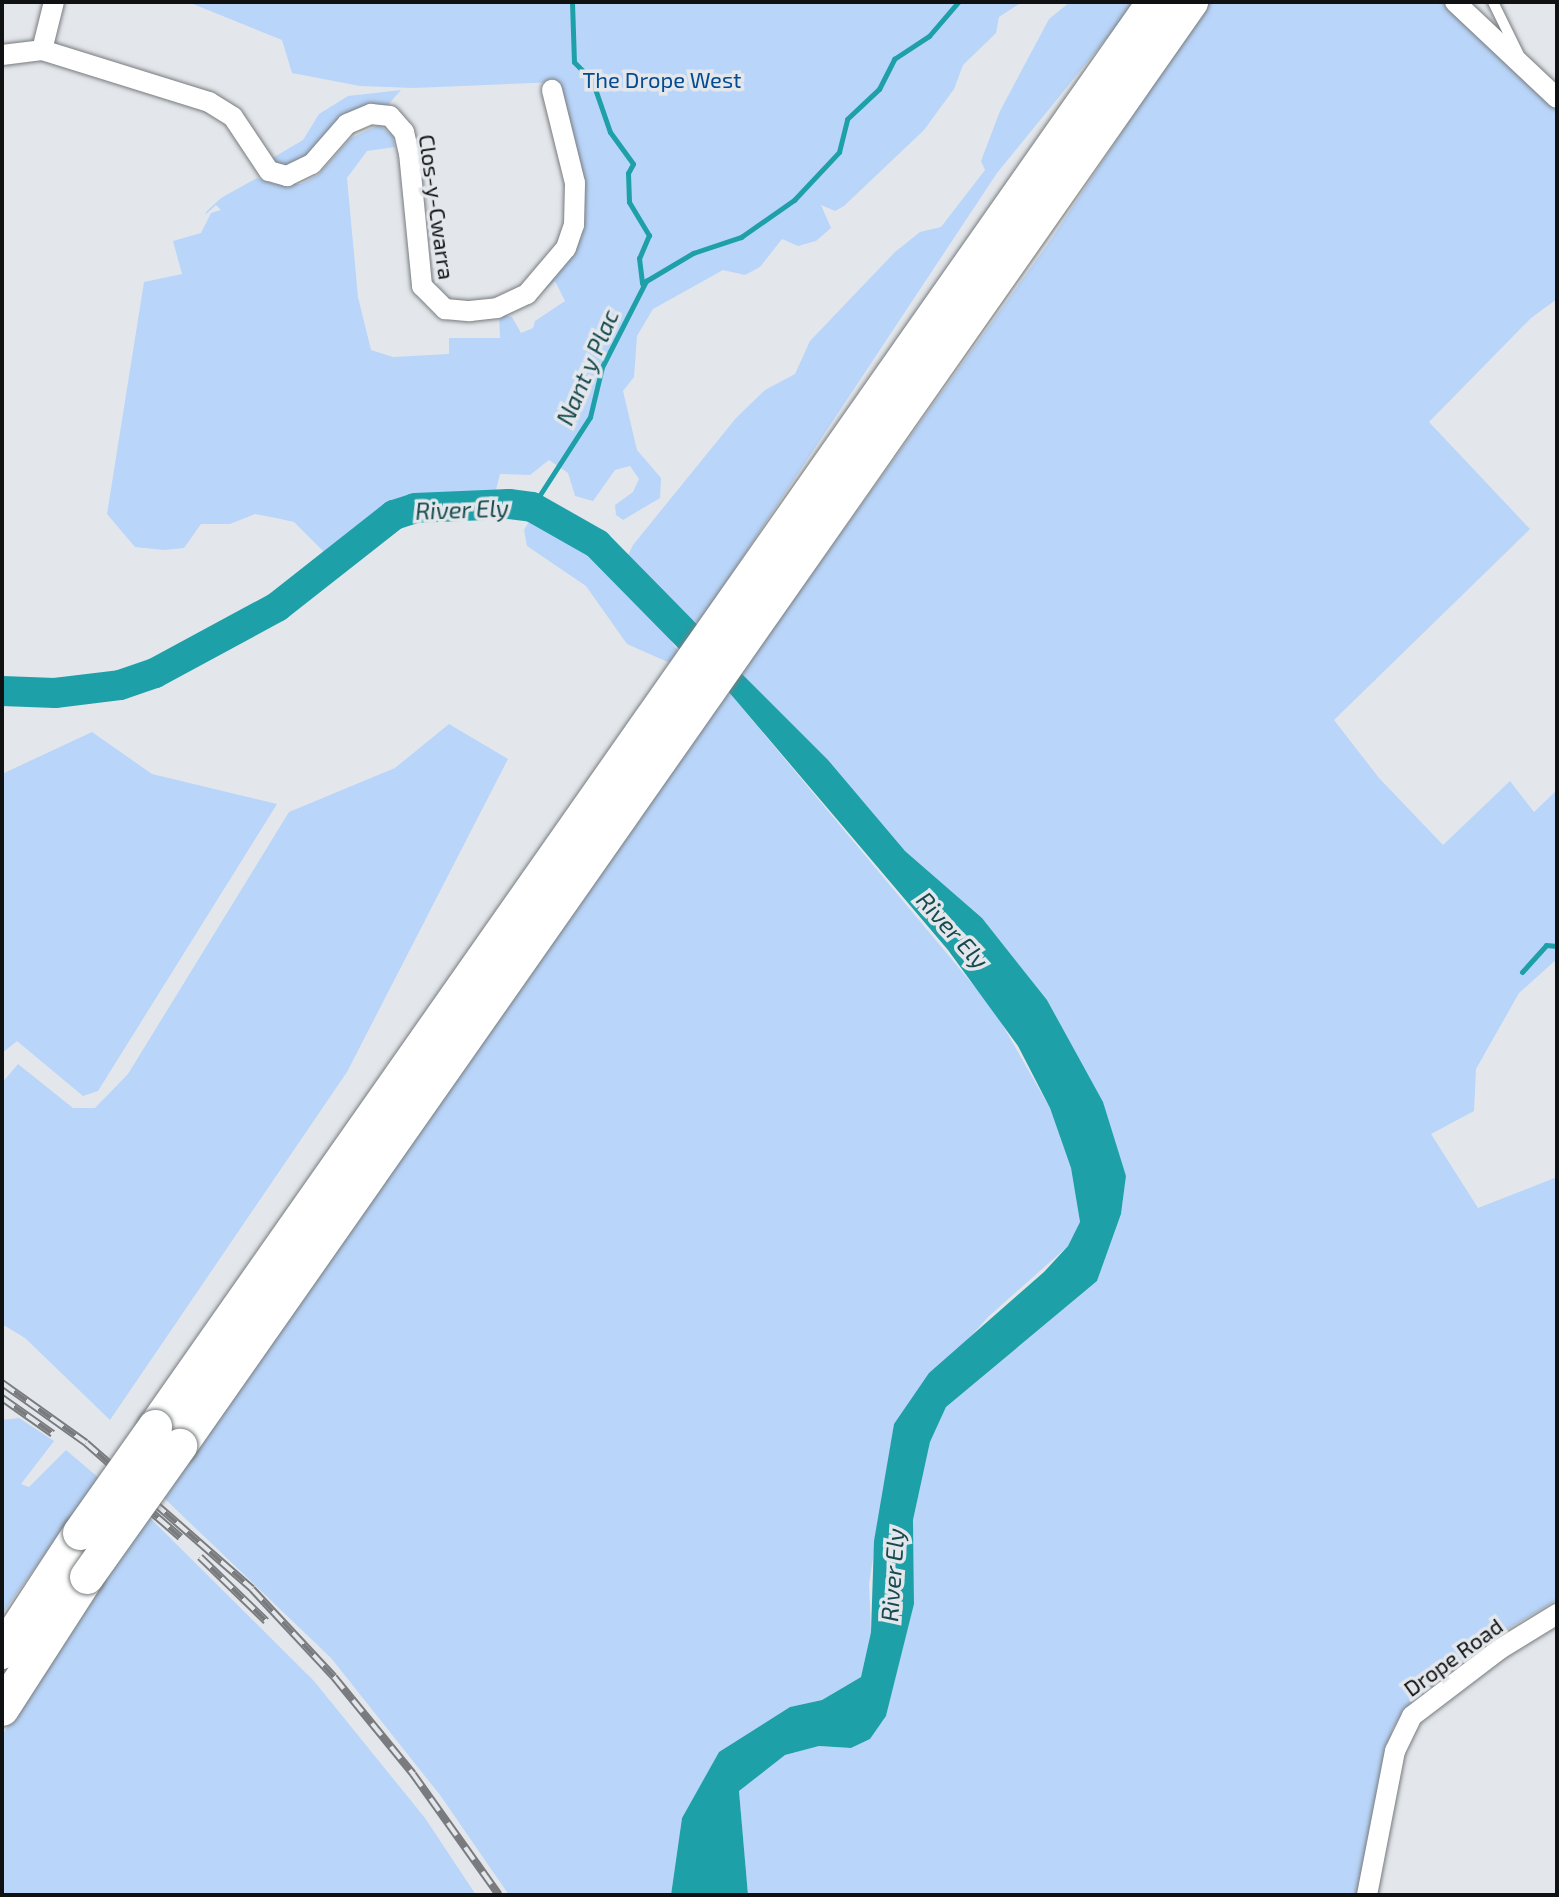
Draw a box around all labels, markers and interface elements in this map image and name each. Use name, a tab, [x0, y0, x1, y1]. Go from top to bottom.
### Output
park label: The Drope West	[582, 67, 742, 93]
street label: Clos-y-Cwarra	[414, 133, 460, 281]
water label: Nant y Plac	[550, 304, 624, 430]
water label: River Ely	[414, 493, 510, 525]
water label: River Ely	[911, 885, 995, 975]
water label: River Ely	[874, 1527, 910, 1623]
street label: Drope Road	[1398, 1612, 1508, 1702]

